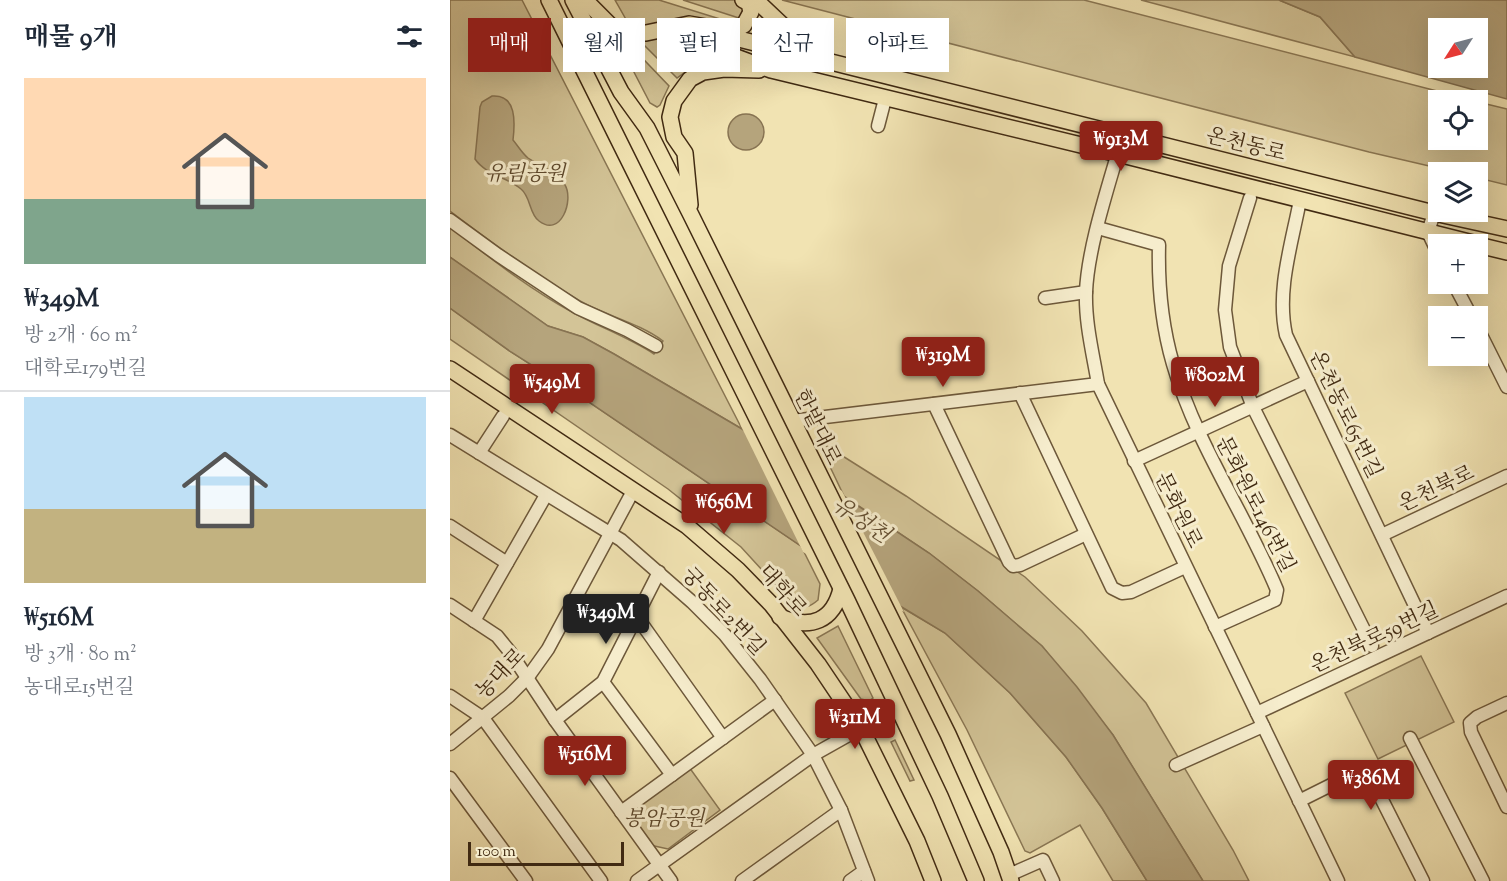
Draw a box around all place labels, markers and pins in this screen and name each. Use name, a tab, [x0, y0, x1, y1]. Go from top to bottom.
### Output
pin: ₩913M	[1079, 121, 1163, 172]
pin: ₩319M	[901, 337, 985, 388]
pin: ₩802M	[1173, 357, 1257, 408]
pin: ₩549M	[510, 364, 594, 415]
pin: ₩656M	[682, 484, 766, 535]
pin: ₩349M	[564, 594, 648, 645]
pin: ₩311M	[813, 699, 897, 750]
pin: ₩516M	[543, 736, 627, 787]
pin: ₩386M	[1329, 760, 1413, 811]

